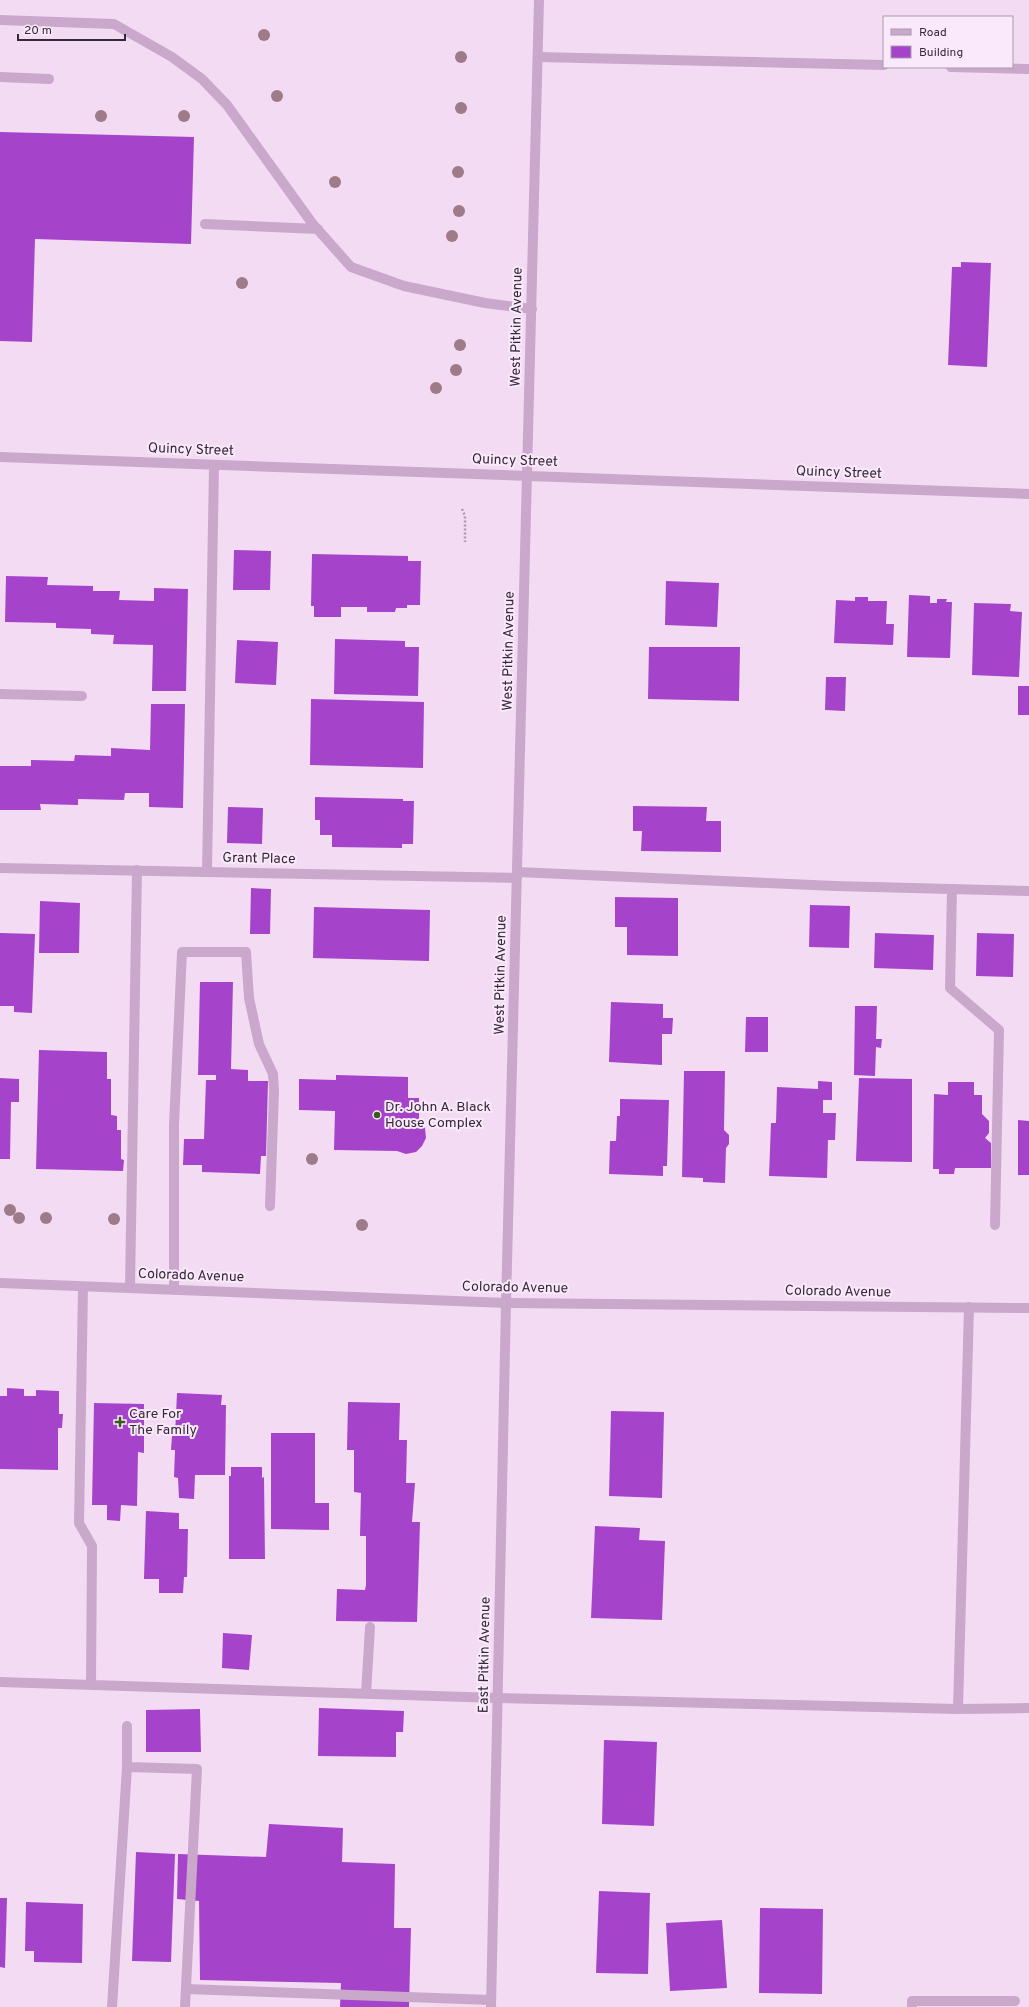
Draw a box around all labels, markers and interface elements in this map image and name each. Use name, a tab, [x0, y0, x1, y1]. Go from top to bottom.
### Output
scale bar	[18, 16, 125, 42]
legend	[883, 16, 1013, 68]
text: 20 m	[24, 23, 52, 39]
text: Road	[919, 25, 947, 41]
text: Building	[919, 45, 963, 61]
street label: West Pitkin Avenue	[507, 267, 527, 387]
street label: Quincy Street	[148, 440, 234, 460]
street label: Quincy Street	[472, 451, 558, 471]
street label: Quincy Street	[796, 463, 882, 483]
street label: West Pitkin Avenue	[499, 591, 519, 711]
street label: Grant Place	[222, 850, 296, 868]
street label: West Pitkin Avenue	[491, 915, 511, 1035]
place label: Dr. John A. Black House Complex	[385, 1099, 491, 1132]
marker: Dr. John A. Black House Complex	[372, 1110, 382, 1120]
street label: Colorado Avenue	[138, 1266, 244, 1286]
street label: Colorado Avenue	[462, 1279, 568, 1297]
street label: Colorado Avenue	[785, 1283, 891, 1301]
place label: Care For The Family	[129, 1406, 197, 1439]
marker: Care For The Family	[114, 1416, 126, 1428]
street label: East Pitkin Avenue	[475, 1597, 495, 1713]

